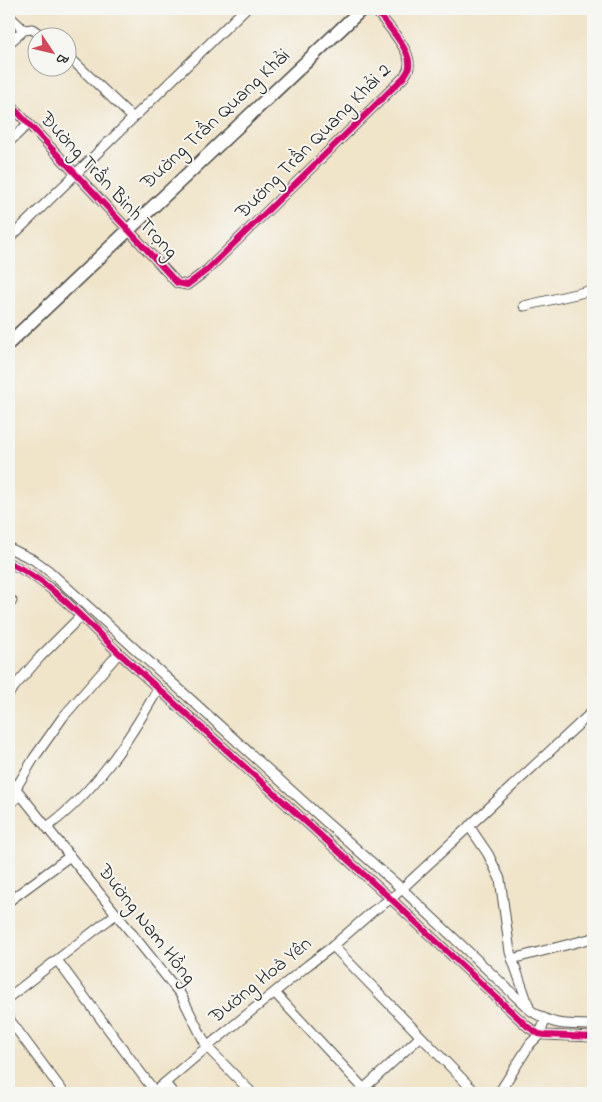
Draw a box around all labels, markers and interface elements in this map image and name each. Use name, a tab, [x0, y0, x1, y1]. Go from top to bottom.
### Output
north arrow	[28, 28, 78, 78]
street label: Đường Trần Quang Khải	[134, 43, 298, 199]
text: B	[50, 48, 73, 69]
street label: Đường Trần Quang Khải 2	[229, 57, 399, 228]
street label: Đường Trần Bình Trọng	[31, 105, 184, 267]
street label: Đường Nam Hồng	[88, 858, 202, 992]
street label: Đường Hoà Yên	[203, 930, 319, 1033]

